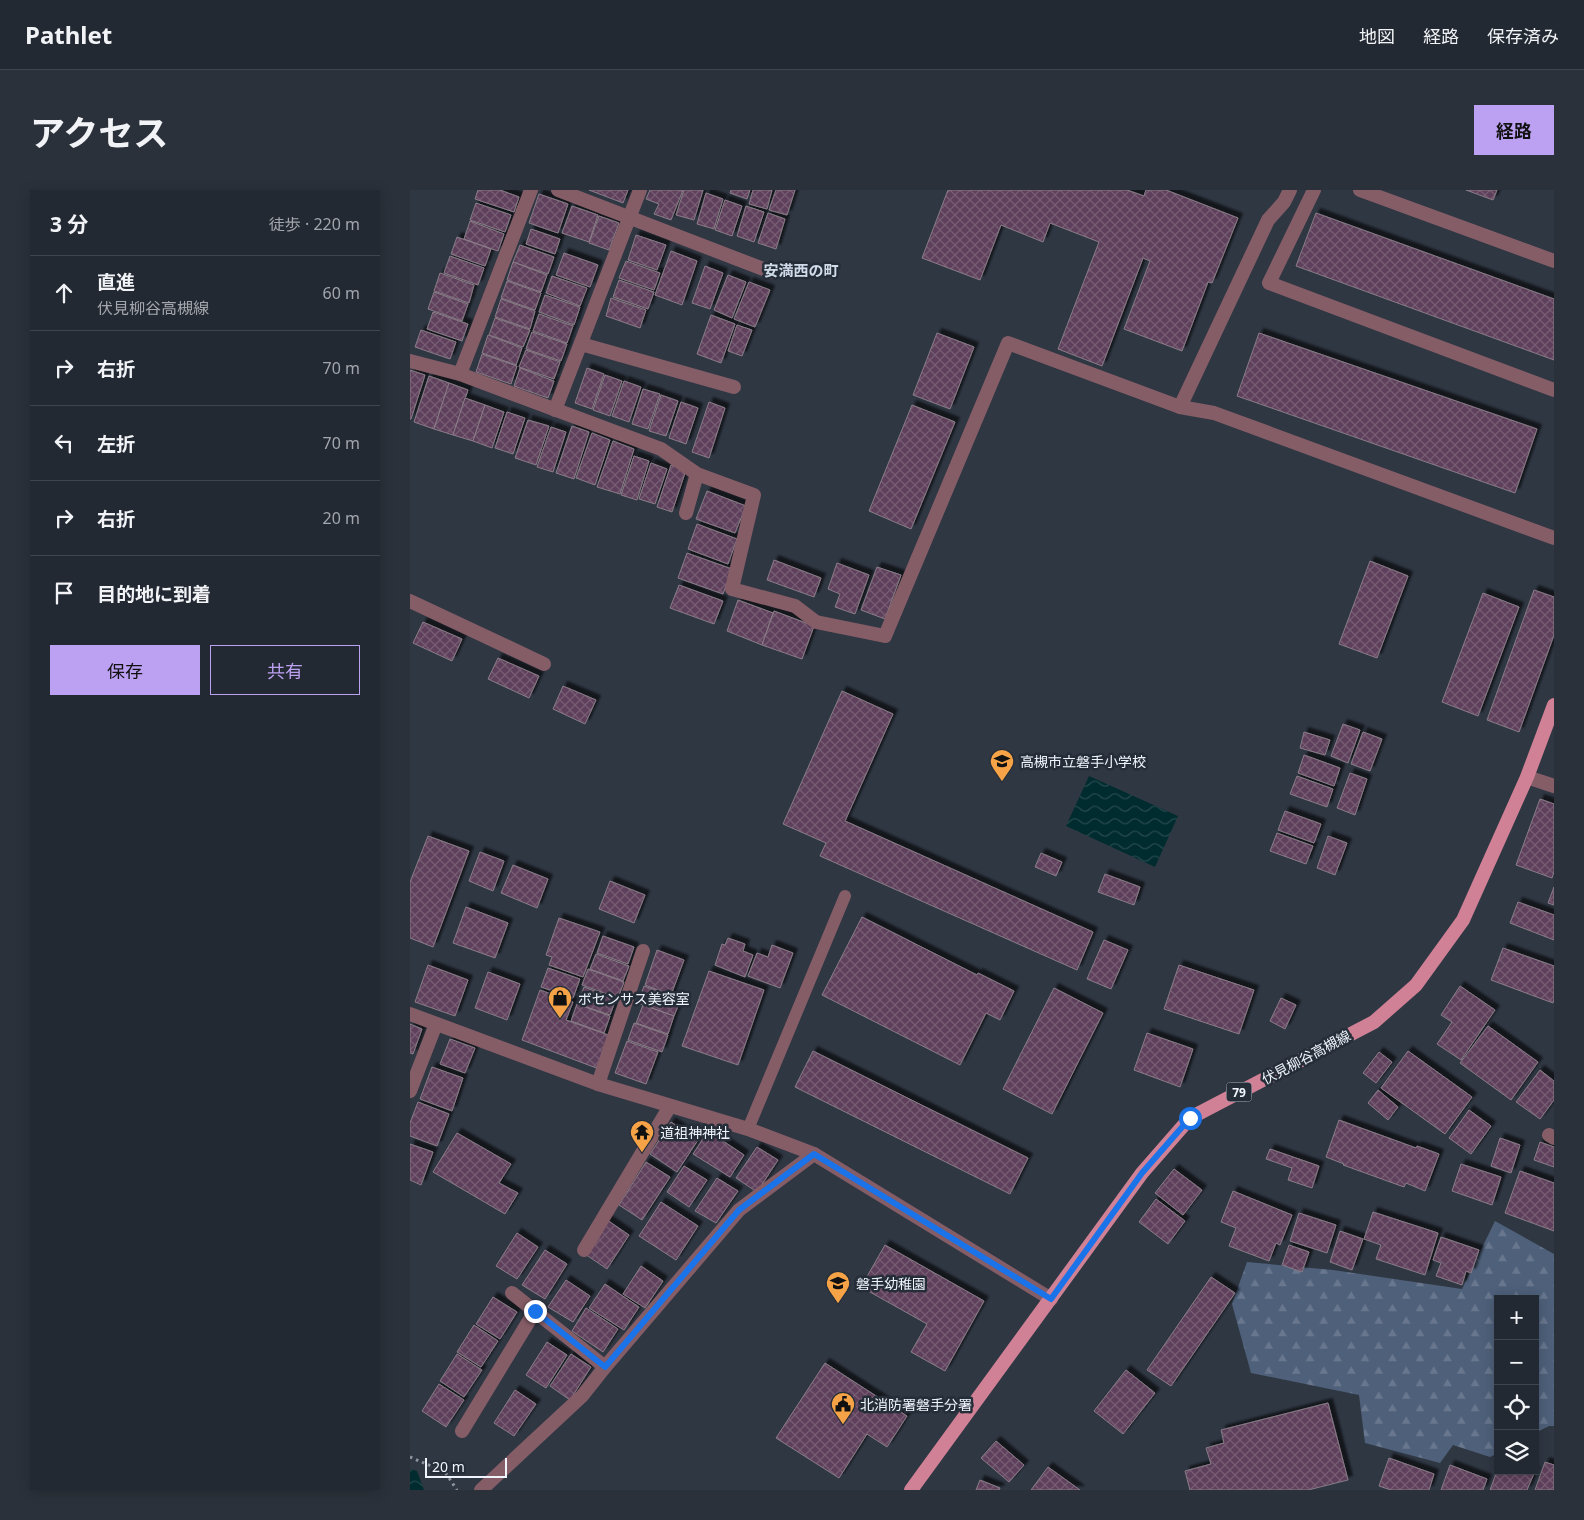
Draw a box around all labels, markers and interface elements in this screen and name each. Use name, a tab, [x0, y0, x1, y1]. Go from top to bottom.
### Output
text: Pathlet	[25, 18, 112, 51]
text: 地図	[1359, 24, 1395, 48]
text: 経路	[1423, 24, 1459, 48]
text: 保存済み	[1487, 24, 1559, 48]
button: 経路	[1474, 105, 1554, 155]
text: アクセス	[30, 109, 168, 156]
text: 3 分	[50, 210, 88, 238]
text: 徒歩 · 220 m	[269, 213, 360, 235]
district label: 安満西の町	[763, 260, 839, 280]
text: 直進	[97, 269, 135, 295]
icon: ahead	[50, 279, 78, 307]
text: 60 m	[323, 282, 360, 304]
text: 伏見柳谷高槻線	[97, 297, 209, 319]
icon: right	[50, 354, 78, 382]
text: 右折	[97, 356, 135, 382]
text: 70 m	[323, 357, 360, 379]
icon: left	[50, 429, 78, 457]
text: 左折	[97, 431, 135, 457]
text: 70 m	[323, 432, 360, 454]
icon: right	[50, 504, 78, 532]
text: 右折	[97, 506, 135, 532]
text: 20 m	[323, 507, 360, 529]
icon: arrive	[50, 579, 78, 607]
text: 目的地に到着	[97, 581, 211, 607]
button: 保存	[50, 645, 200, 695]
button: 共有	[210, 645, 360, 695]
school or university icon: 高槻市立磐手小学校	[989, 748, 1015, 782]
place label: 高槻市立磐手小学校	[1020, 752, 1146, 771]
shop icon: ボセンサス美容室	[547, 985, 573, 1019]
place label: ボセンサス美容室	[578, 989, 690, 1008]
street label: 伏見柳谷高槻線	[1258, 1026, 1354, 1088]
road number: 79	[1226, 1082, 1252, 1102]
route start	[1179, 1107, 1202, 1130]
temple icon: 道祖神神社	[629, 1119, 655, 1153]
place label: 道祖神神社	[660, 1123, 730, 1142]
school or university icon: 磐手幼稚園	[825, 1270, 851, 1304]
place label: 磐手幼稚園	[856, 1274, 926, 1293]
map controls	[1494, 1295, 1539, 1475]
button: +	[1494, 1295, 1539, 1340]
route end	[524, 1300, 547, 1323]
button: −	[1494, 1340, 1539, 1385]
button: locate	[1494, 1385, 1539, 1430]
public building icon: 北消防署磐手分署	[830, 1391, 856, 1425]
place label: 北消防署磐手分署	[860, 1395, 972, 1414]
button: layers	[1494, 1430, 1539, 1475]
scale bar	[425, 1455, 508, 1478]
text: 20 m	[432, 1457, 465, 1476]

